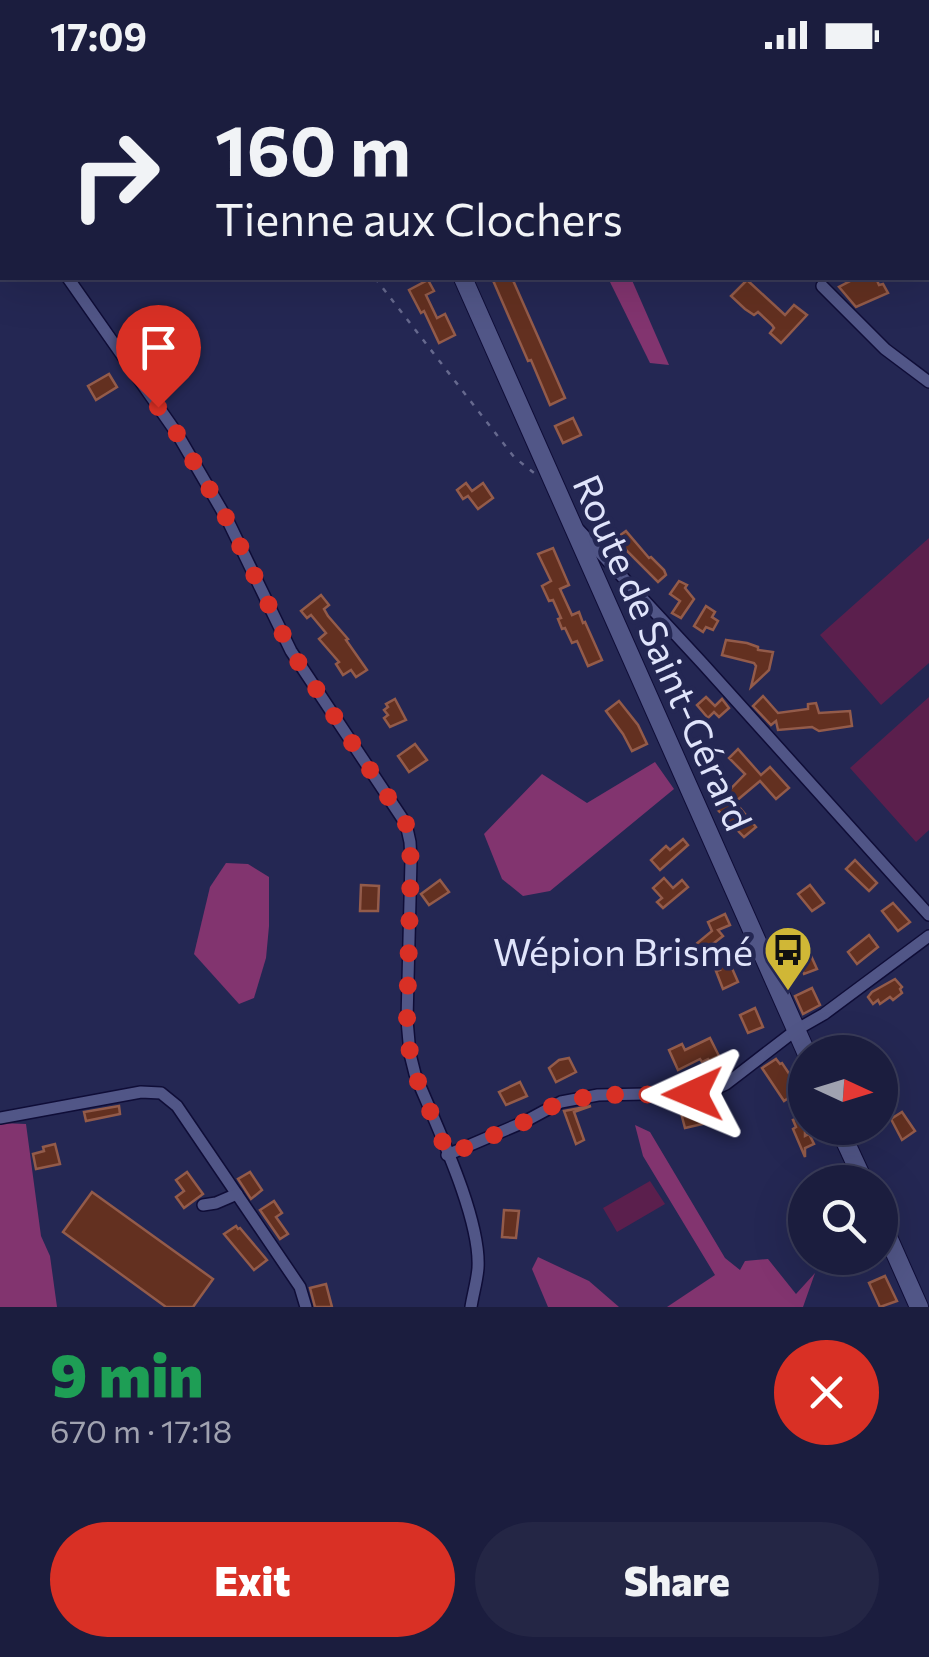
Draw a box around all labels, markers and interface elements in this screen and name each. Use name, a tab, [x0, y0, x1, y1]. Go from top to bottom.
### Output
text: 17:09	[50, 12, 147, 59]
text: 160 m	[215, 105, 411, 190]
icon: right	[50, 110, 180, 240]
text: Tienne aux Clochers	[215, 190, 623, 245]
pin	[116, 305, 201, 408]
icon: arrive	[131, 320, 186, 375]
street label: Route de Saint-Gérard	[564, 467, 764, 837]
bus stop icon: Wépion Brismé	[762, 924, 814, 992]
place label: Wépion Brismé	[493, 927, 753, 974]
north arrow	[788, 1035, 898, 1145]
map controls	[788, 1035, 898, 1275]
position arrow	[641, 1042, 745, 1146]
button: search	[788, 1165, 898, 1275]
text: 9 min	[50, 1336, 203, 1409]
button: close	[774, 1340, 879, 1445]
text: 670 m · 17:18	[50, 1410, 232, 1450]
button: Exit	[50, 1522, 455, 1637]
button: Share	[475, 1522, 879, 1637]

